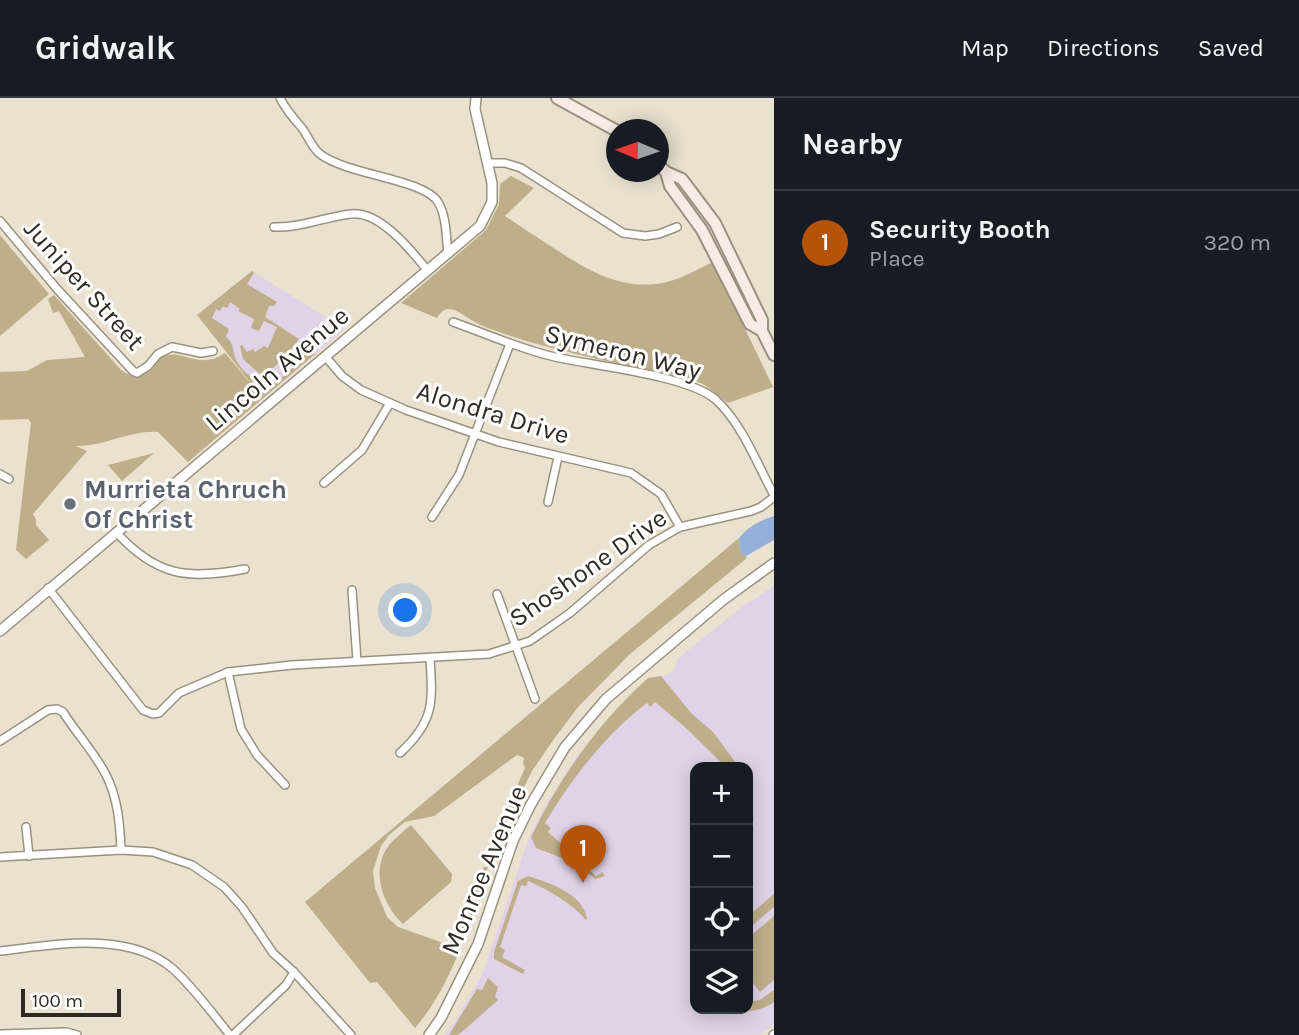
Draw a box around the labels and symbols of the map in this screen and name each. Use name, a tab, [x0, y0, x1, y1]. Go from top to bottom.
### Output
north arrow	[606, 119, 669, 182]
street label: Juniper Street	[17, 213, 151, 357]
street label: Lincoln Avenue	[199, 300, 355, 438]
street label: Symeron Way	[542, 318, 704, 386]
street label: Alondra Drive	[413, 375, 573, 451]
place label: Murrieta Chruch Of Christ	[84, 474, 287, 535]
marker: Murrieta Chruch Of Christ	[62, 496, 78, 512]
street label: Shoshone Drive	[503, 502, 673, 634]
your location	[388, 593, 422, 627]
street label: Monroe Avenue	[434, 781, 534, 959]
pin: 1	[560, 825, 606, 883]
scale bar	[21, 986, 121, 1018]

